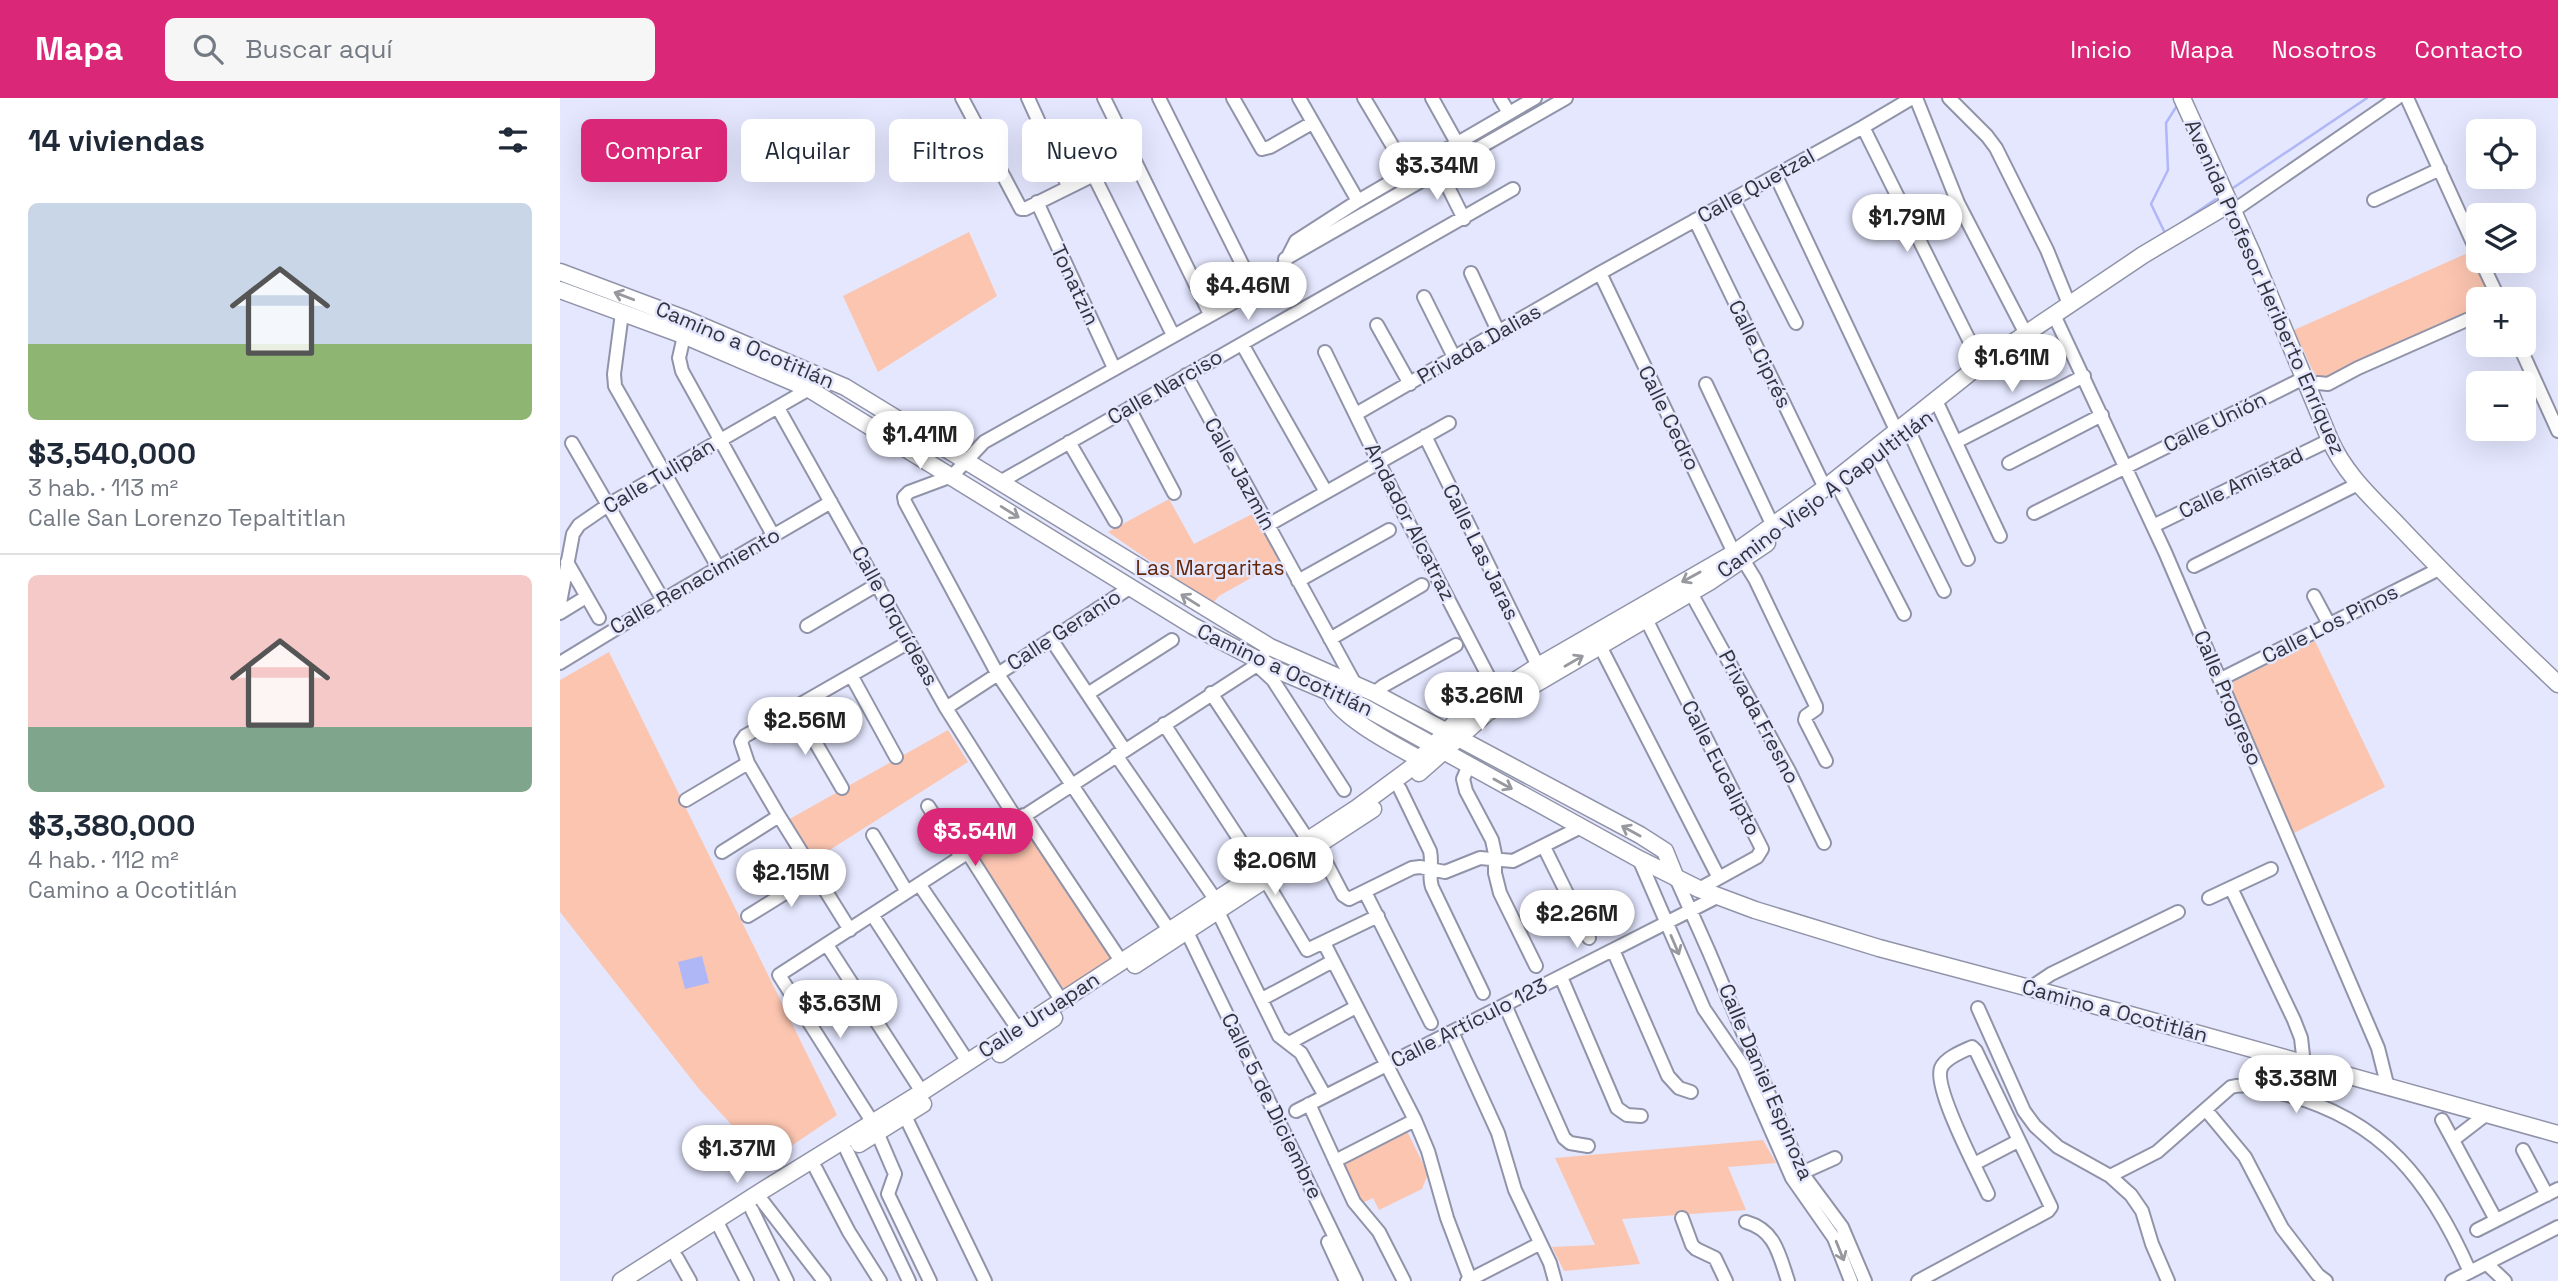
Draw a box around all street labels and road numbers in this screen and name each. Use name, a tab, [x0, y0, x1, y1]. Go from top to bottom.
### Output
street label: Avenida Profesor Heriberto Enríquez	[2179, 115, 2352, 459]
street label: Calle Quetzal	[1692, 142, 1819, 229]
street label: Tonatzin	[1045, 240, 1106, 330]
street label: Camino a Ocotitlán	[652, 295, 838, 394]
street label: Calle Ciprés	[1723, 295, 1798, 412]
street label: Privada Dalias	[1412, 297, 1546, 390]
street label: Calle Narciso	[1102, 343, 1227, 431]
street label: Calle Cedro	[1632, 361, 1706, 475]
street label: Calle Unión	[2159, 385, 2271, 458]
street label: Camino Viejo A Capultitlán	[1711, 404, 1938, 584]
street label: Calle Jazmín	[1198, 413, 1282, 535]
street label: Calle Tulipán	[598, 432, 719, 519]
street label: Andador Alcatraz	[1359, 438, 1462, 605]
street label: Calle Amistad	[2174, 441, 2308, 524]
street label: Calle Las Jaras	[1437, 479, 1526, 624]
street label: Calle Renacimiento	[605, 521, 785, 640]
street label: Calle Orquídeas	[846, 541, 945, 690]
street label: Calle Los Pinos	[2257, 578, 2402, 669]
street label: Calle Geranio	[1002, 583, 1126, 676]
street label: Camino a Ocotitlán	[1193, 617, 1378, 722]
street label: Calle Progreso	[2188, 626, 2269, 769]
street label: Privada Fresno	[1713, 645, 1806, 788]
street label: Calle Eucalipto	[1676, 695, 1767, 840]
street label: Calle Uruapan	[973, 965, 1104, 1064]
street label: Calle Artículo 123	[1386, 971, 1552, 1074]
street label: Camino a Ocotitlán	[2019, 973, 2211, 1048]
street label: Calle Daniel Espinoza	[1713, 980, 1820, 1184]
street label: Calle 5 de Diciembre	[1216, 1008, 1329, 1203]

